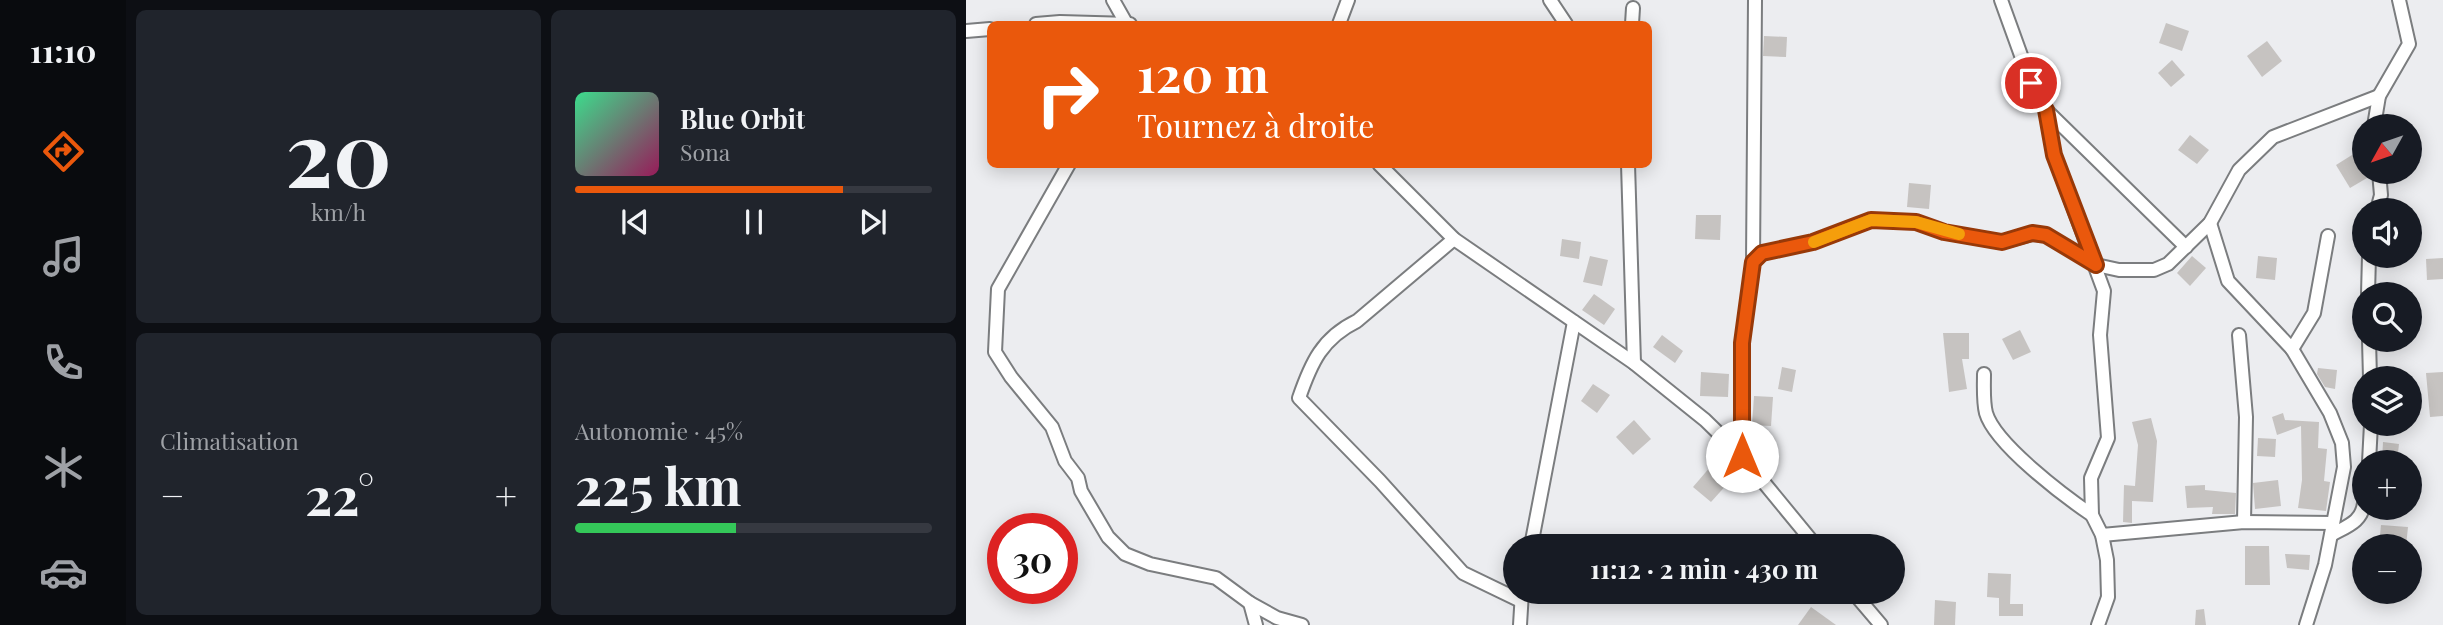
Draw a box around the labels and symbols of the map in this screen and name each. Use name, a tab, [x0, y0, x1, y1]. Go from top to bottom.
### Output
pin	[2001, 53, 2061, 113]
north arrow	[2352, 114, 2422, 184]
position arrow	[1705, 419, 1779, 493]
speed limit sign: 30	[987, 513, 1078, 604]

